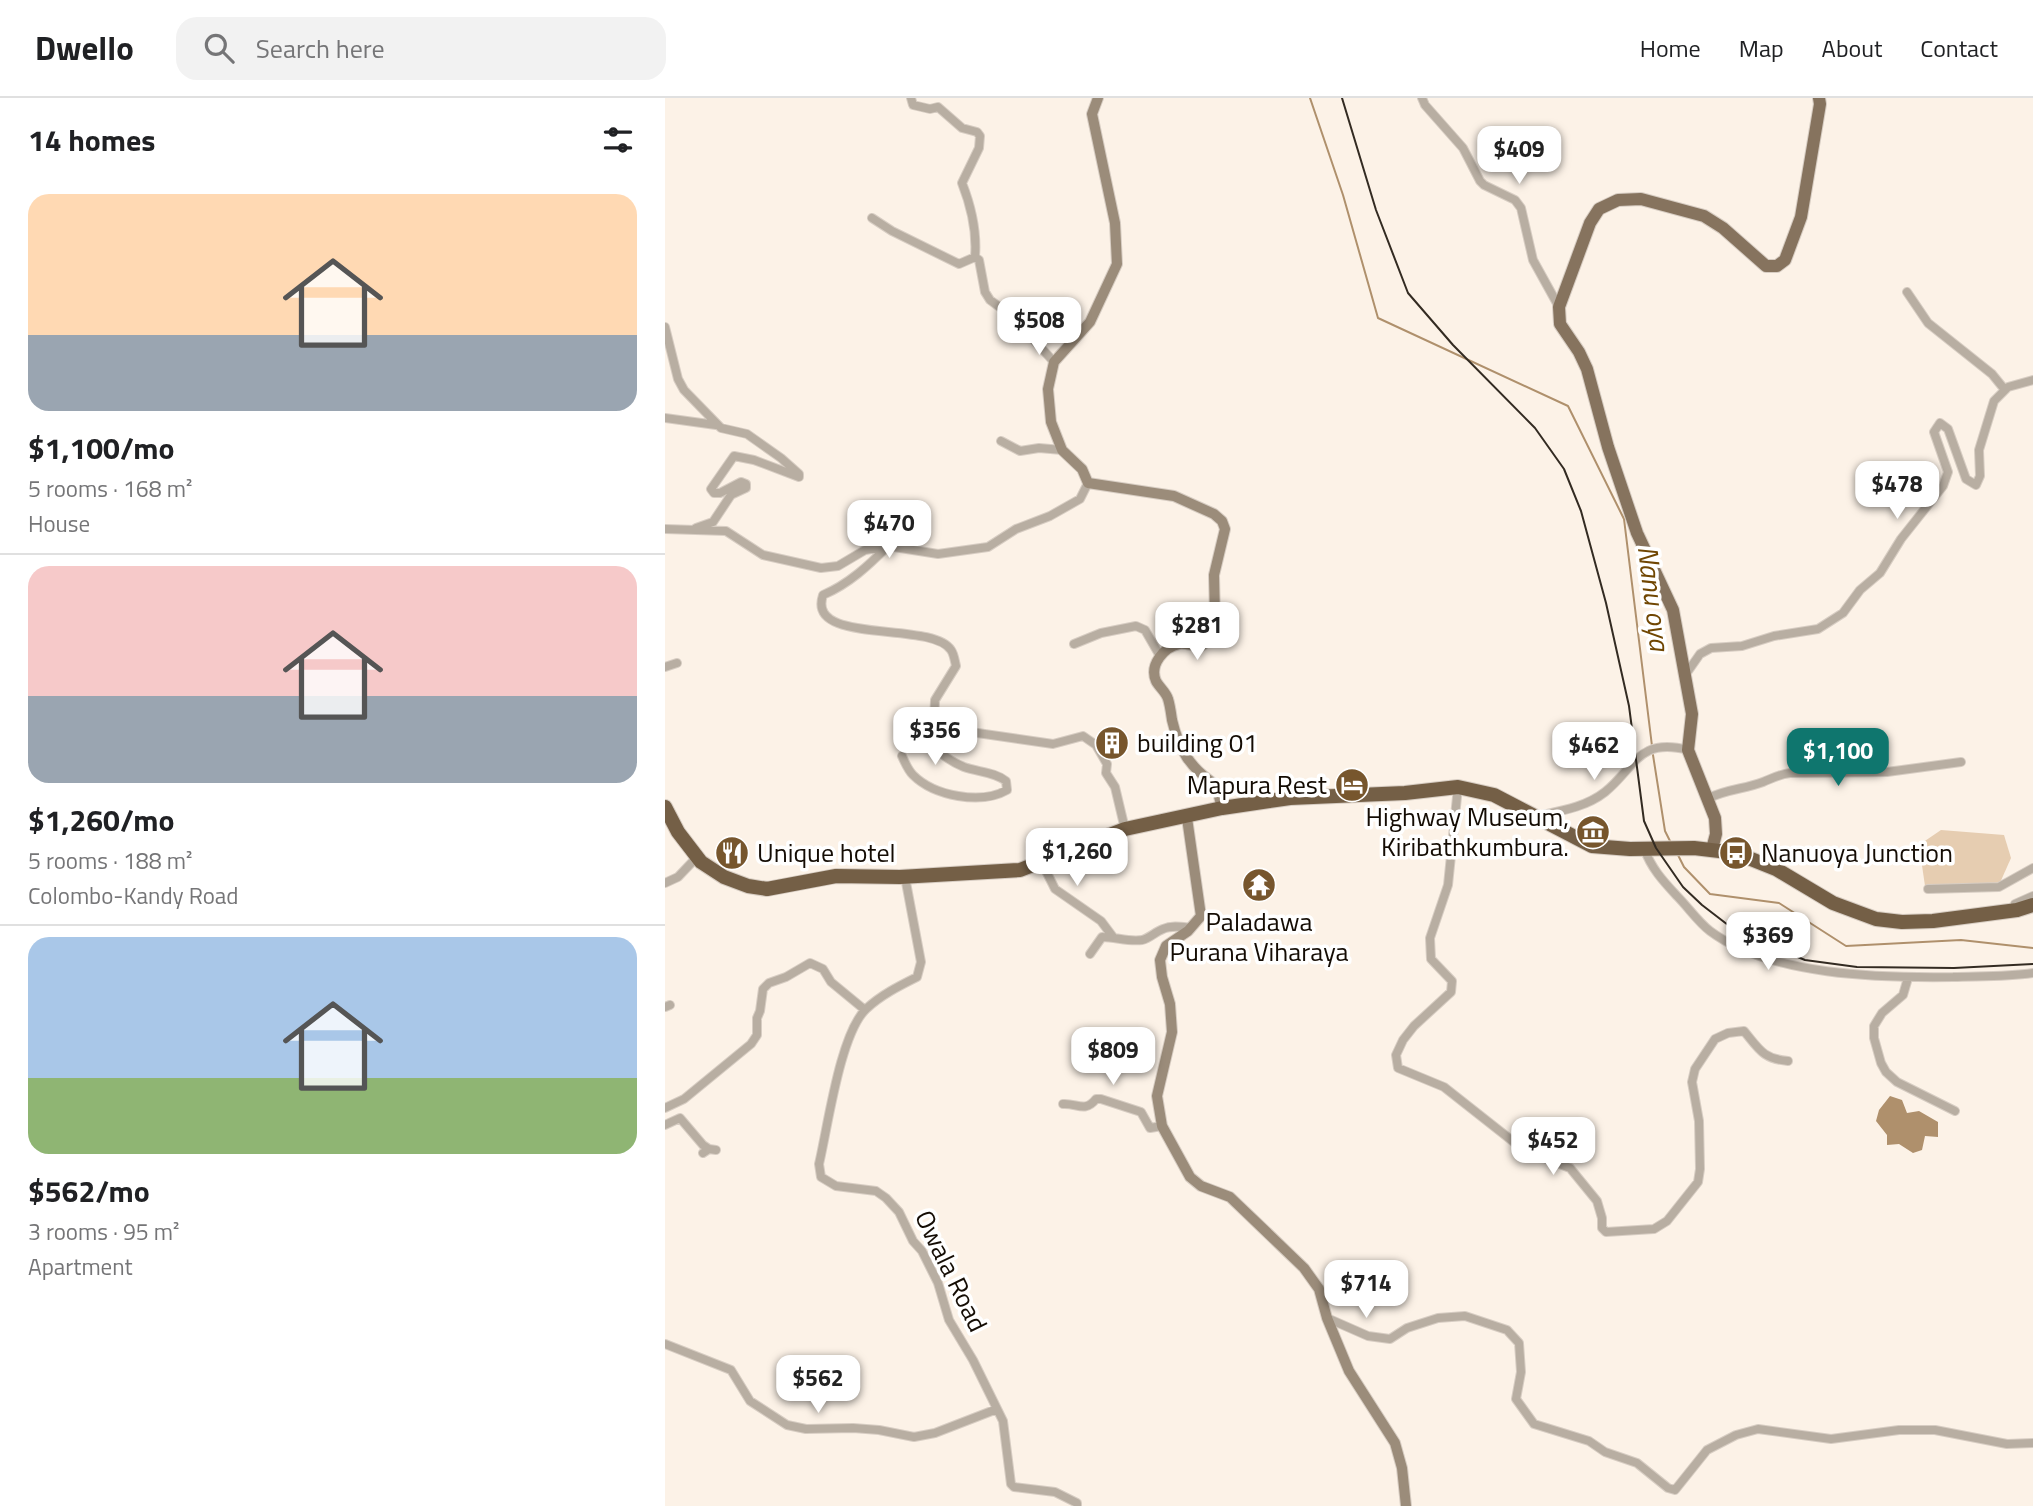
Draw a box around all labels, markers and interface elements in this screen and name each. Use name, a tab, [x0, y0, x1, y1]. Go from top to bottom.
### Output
search box	[176, 17, 666, 80]
text: Dwello	[35, 23, 134, 73]
icon: search	[200, 29, 238, 67]
text: Search here	[256, 29, 385, 68]
text: Home	[1640, 30, 1701, 66]
text: Map	[1739, 30, 1784, 66]
text: About	[1822, 30, 1882, 66]
text: Contact	[1920, 30, 1998, 66]
text: 14 homes	[28, 117, 155, 163]
icon: filters	[599, 121, 637, 159]
pin: $409	[1478, 126, 1560, 186]
text: $409	[1493, 131, 1545, 166]
icon: home	[270, 240, 396, 366]
pin: $508	[998, 298, 1080, 357]
text: $508	[1013, 302, 1065, 337]
text: $1,100/mo	[28, 425, 174, 471]
pin: $478	[1856, 462, 1938, 521]
text: $478	[1871, 466, 1923, 501]
text: 5 rooms · 168 m²	[28, 471, 192, 506]
pin: $470	[848, 500, 930, 560]
text: $470	[863, 505, 915, 540]
text: House	[28, 506, 90, 541]
water label: Nanu oya	[1627, 543, 1683, 655]
pin: $281	[1156, 602, 1238, 662]
text: $281	[1171, 607, 1223, 642]
icon: home	[270, 612, 396, 738]
pin: $356	[894, 708, 976, 767]
text: $356	[909, 712, 961, 747]
pin: $462	[1553, 722, 1635, 782]
place label: building 01	[1137, 723, 1258, 762]
building icon: building 01	[1093, 724, 1131, 762]
text: $462	[1568, 727, 1620, 762]
pin: $1,100	[1781, 728, 1895, 788]
text: $1,100	[1803, 733, 1873, 768]
place label: Mapura Rest	[1187, 765, 1327, 804]
hotel icon: Mapura Rest	[1333, 766, 1371, 804]
text: $1,260/mo	[28, 797, 174, 843]
place label: Highway Museum, Kiribathkumbura.	[1365, 797, 1569, 866]
museum icon: Highway Museum, Kiribathkumbura.	[1574, 813, 1612, 851]
pin: $1,260	[1020, 828, 1134, 888]
place label: Unique hotel	[757, 833, 896, 872]
text: $1,260	[1042, 833, 1112, 868]
place label: Nanuoya Junction	[1761, 833, 1953, 872]
restaurant icon: Unique hotel	[713, 834, 751, 872]
bus stop icon: Nanuoya Junction	[1717, 834, 1755, 872]
text: 5 rooms · 188 m²	[28, 843, 192, 878]
temple icon: Paladawa Purana Viharaya	[1240, 866, 1278, 904]
text: Colombo-Kandy Road	[28, 878, 239, 913]
place label: Paladawa Purana Viharaya	[1169, 902, 1349, 971]
pin: $369	[1727, 912, 1809, 972]
text: $369	[1742, 917, 1794, 952]
icon: home	[270, 983, 396, 1109]
pin: $809	[1072, 1028, 1154, 1087]
text: $809	[1087, 1032, 1139, 1067]
pin: $452	[1512, 1118, 1594, 1177]
text: $452	[1527, 1122, 1579, 1157]
text: $562/mo	[28, 1168, 150, 1214]
street label: Owala Road	[905, 1203, 998, 1338]
text: 3 rooms · 95 m²	[28, 1214, 179, 1249]
text: Apartment	[28, 1249, 133, 1284]
pin: $714	[1325, 1260, 1407, 1320]
text: $714	[1340, 1265, 1392, 1300]
pin: $562	[777, 1356, 859, 1415]
text: $562	[792, 1360, 844, 1395]

